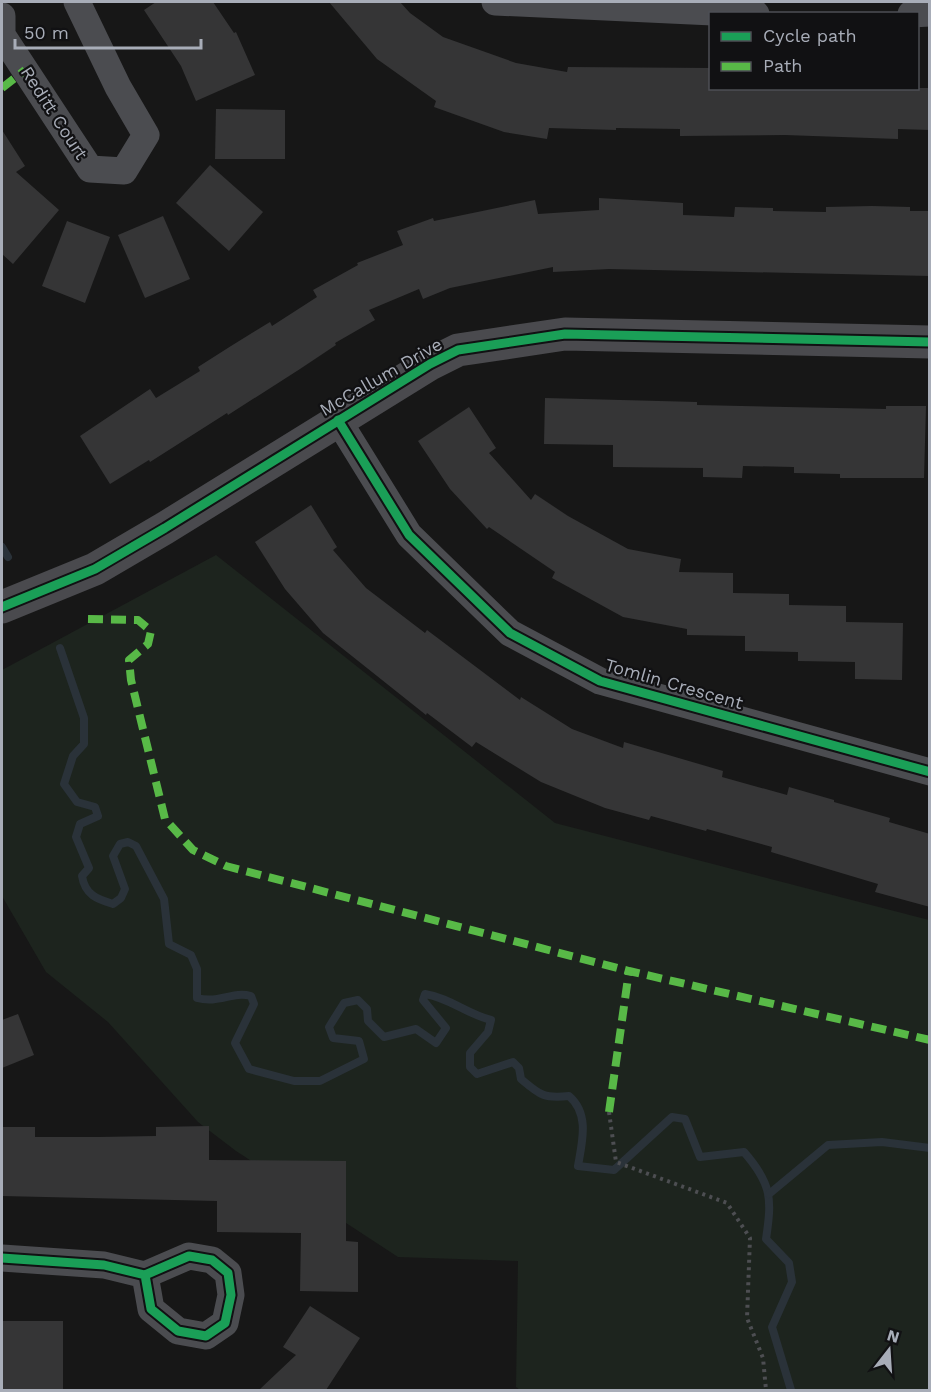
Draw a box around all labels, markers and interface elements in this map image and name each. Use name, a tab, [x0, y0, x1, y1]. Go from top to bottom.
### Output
scale bar	[15, 12, 201, 50]
legend	[709, 12, 919, 90]
text: 50 m	[24, 22, 69, 43]
text: Cycle path	[763, 25, 857, 46]
text: Path	[763, 55, 803, 76]
street label: Reditt Court	[17, 62, 93, 164]
street label: McCallum Drive	[316, 333, 446, 420]
street label: Tomlin Crescent	[603, 654, 746, 713]
north arrow	[859, 1320, 919, 1380]
text: N	[885, 1325, 902, 1347]

